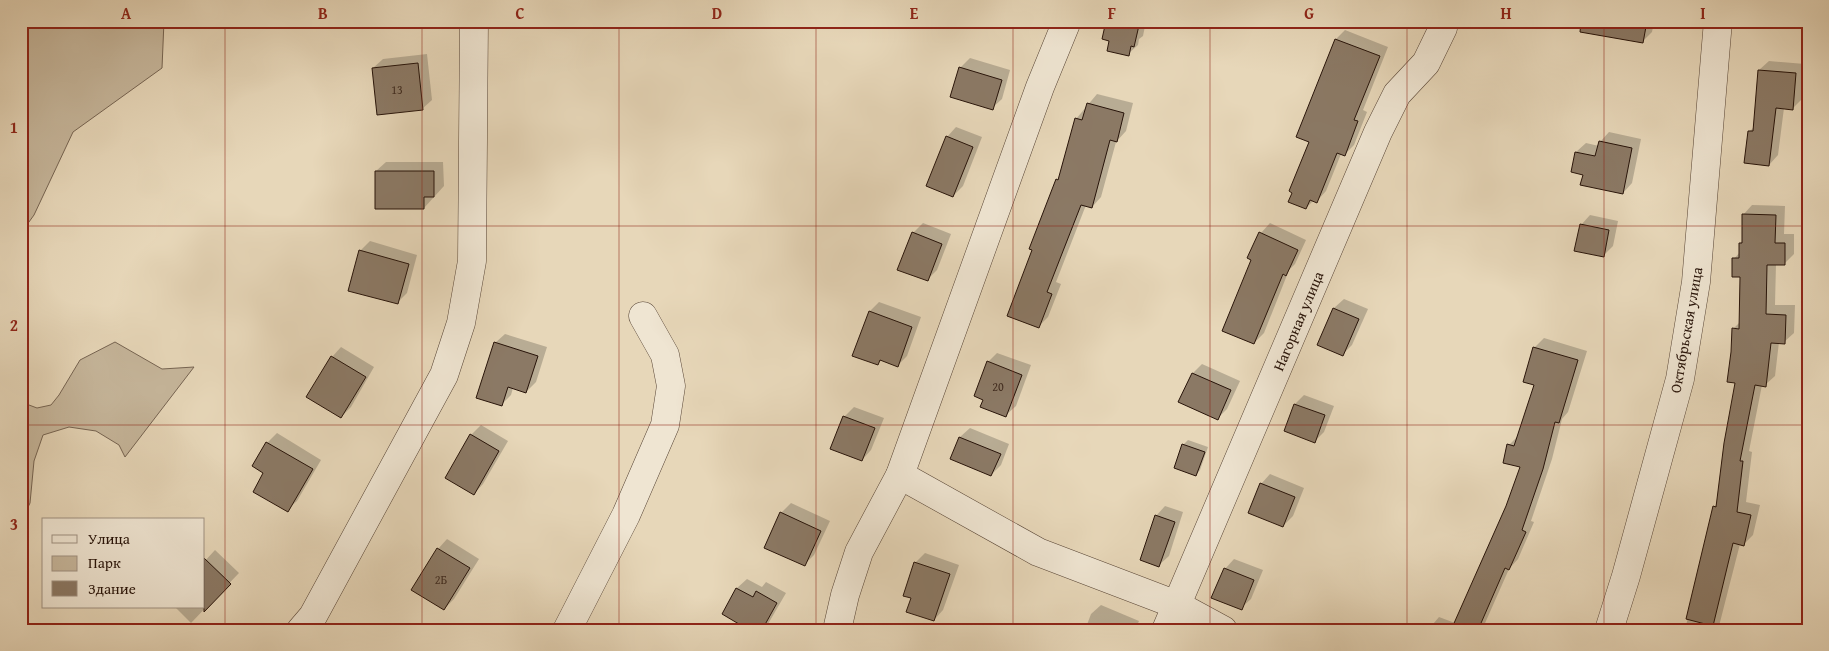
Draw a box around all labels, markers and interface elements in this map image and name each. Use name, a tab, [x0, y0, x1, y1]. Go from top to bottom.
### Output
text: A	[121, 1, 132, 25]
text: B	[318, 1, 328, 25]
text: C	[515, 1, 525, 25]
text: D	[712, 1, 722, 25]
text: E	[910, 1, 919, 25]
text: F	[1108, 1, 1116, 25]
text: G	[1304, 1, 1314, 25]
text: H	[1500, 1, 1512, 25]
text: I	[1700, 1, 1706, 25]
house number: 13	[391, 81, 403, 98]
text: 1	[10, 115, 18, 139]
street label: Октябрьская улица	[1665, 264, 1708, 395]
street label: Нагорная улица	[1268, 267, 1329, 374]
text: 2	[10, 313, 18, 337]
house number: 20	[992, 378, 1004, 395]
text: 3	[10, 512, 18, 536]
legend	[42, 518, 205, 608]
text: Улица	[88, 528, 131, 549]
text: Парк	[88, 552, 121, 573]
house number: 2Б	[435, 571, 447, 588]
text: Здание	[88, 578, 136, 599]

